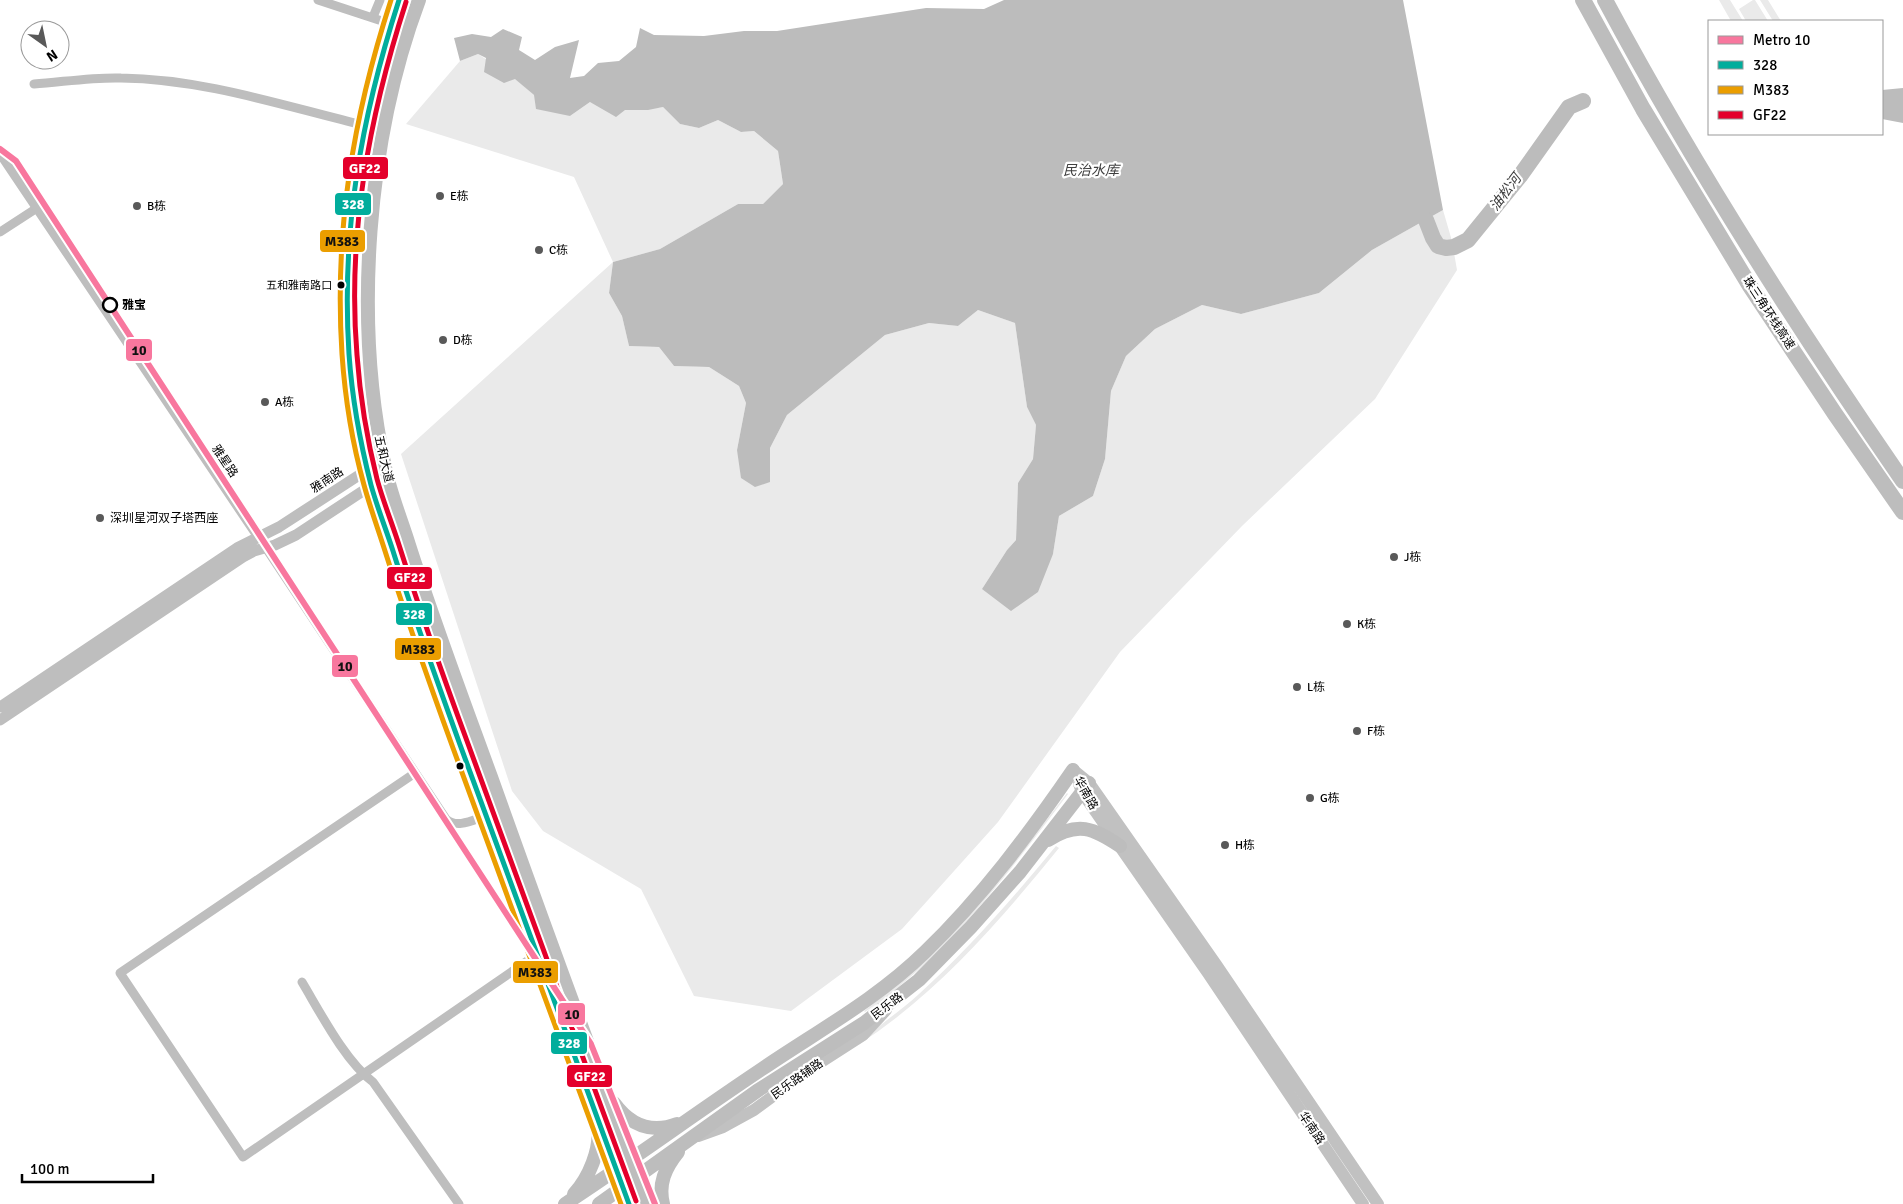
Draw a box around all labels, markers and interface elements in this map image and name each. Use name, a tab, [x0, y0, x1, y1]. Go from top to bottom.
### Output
north arrow	[20, 20, 70, 70]
legend	[1708, 20, 1883, 135]
text: Metro 10	[1753, 31, 1810, 49]
text: N	[43, 46, 61, 65]
text: 328	[1753, 56, 1777, 74]
text: M383	[1753, 81, 1789, 99]
text: GF22	[1753, 106, 1787, 124]
line badge: GF22	[342, 156, 389, 180]
text: GF22	[349, 160, 381, 177]
water label: 民治水库	[1063, 162, 1121, 179]
water label: 油松河	[1486, 168, 1527, 214]
place label: E栋	[450, 189, 469, 204]
marker: E栋	[434, 190, 446, 202]
line badge: 328	[334, 192, 372, 216]
text: 328	[342, 196, 365, 213]
place label: B栋	[147, 199, 166, 214]
marker: B栋	[131, 200, 143, 212]
line badge: M383	[319, 229, 366, 253]
text: M383	[325, 233, 359, 250]
place label: C栋	[549, 243, 568, 258]
marker: C栋	[533, 244, 545, 256]
street label: 珠三角环线高速	[1739, 274, 1798, 353]
place label: 五和雅南路口	[266, 279, 332, 292]
marker: 五和雅南路口	[336, 280, 346, 290]
marker: 雅宝	[102, 297, 118, 313]
place label: 雅宝	[122, 298, 146, 313]
place label: D栋	[453, 333, 473, 348]
marker: D栋	[437, 334, 449, 346]
line badge: 10	[125, 338, 153, 362]
text: 10	[131, 342, 147, 359]
place label: A栋	[275, 395, 294, 410]
marker: A栋	[259, 396, 271, 408]
street label: 五和大道	[371, 434, 396, 484]
street label: 雅星路	[208, 442, 241, 480]
street label: 雅南路	[308, 464, 346, 497]
place label: 深圳星河双子塔西座	[110, 511, 218, 526]
marker: 深圳星河双子塔西座	[94, 512, 106, 524]
place label: J栋	[1404, 550, 1421, 565]
marker: J栋	[1388, 551, 1400, 563]
line badge: GF22	[386, 566, 433, 590]
text: GF22	[394, 569, 426, 586]
line badge: 328	[395, 602, 433, 626]
text: 328	[403, 606, 426, 623]
place label: K栋	[1357, 617, 1376, 632]
marker: K栋	[1341, 618, 1353, 630]
line badge: M383	[394, 637, 442, 661]
text: M383	[401, 641, 435, 658]
line badge: 10	[331, 654, 359, 678]
text: 10	[337, 658, 353, 675]
place label: L栋	[1307, 680, 1325, 695]
marker: L栋	[1291, 681, 1303, 693]
place label: F栋	[1367, 724, 1385, 739]
marker: F栋	[1351, 725, 1363, 737]
unlabelled marker	[455, 761, 465, 771]
street label: 华南路	[1070, 774, 1101, 813]
place label: G栋	[1320, 791, 1340, 806]
marker: G栋	[1304, 792, 1316, 804]
place label: H栋	[1235, 838, 1255, 853]
marker: H栋	[1219, 839, 1231, 851]
line badge: M383	[512, 960, 559, 984]
text: M383	[518, 964, 552, 981]
street label: 民乐路	[868, 990, 906, 1023]
line badge: 10	[557, 1002, 586, 1026]
text: 10	[564, 1006, 580, 1023]
line badge: 328	[550, 1031, 588, 1055]
text: 328	[558, 1035, 581, 1052]
street label: 民乐路辅路	[768, 1056, 826, 1103]
line badge: GF22	[566, 1064, 613, 1088]
text: GF22	[574, 1068, 606, 1085]
street label: 华南路	[1295, 1109, 1328, 1147]
scale bar	[22, 1152, 154, 1184]
text: 100 m	[30, 1160, 70, 1178]

